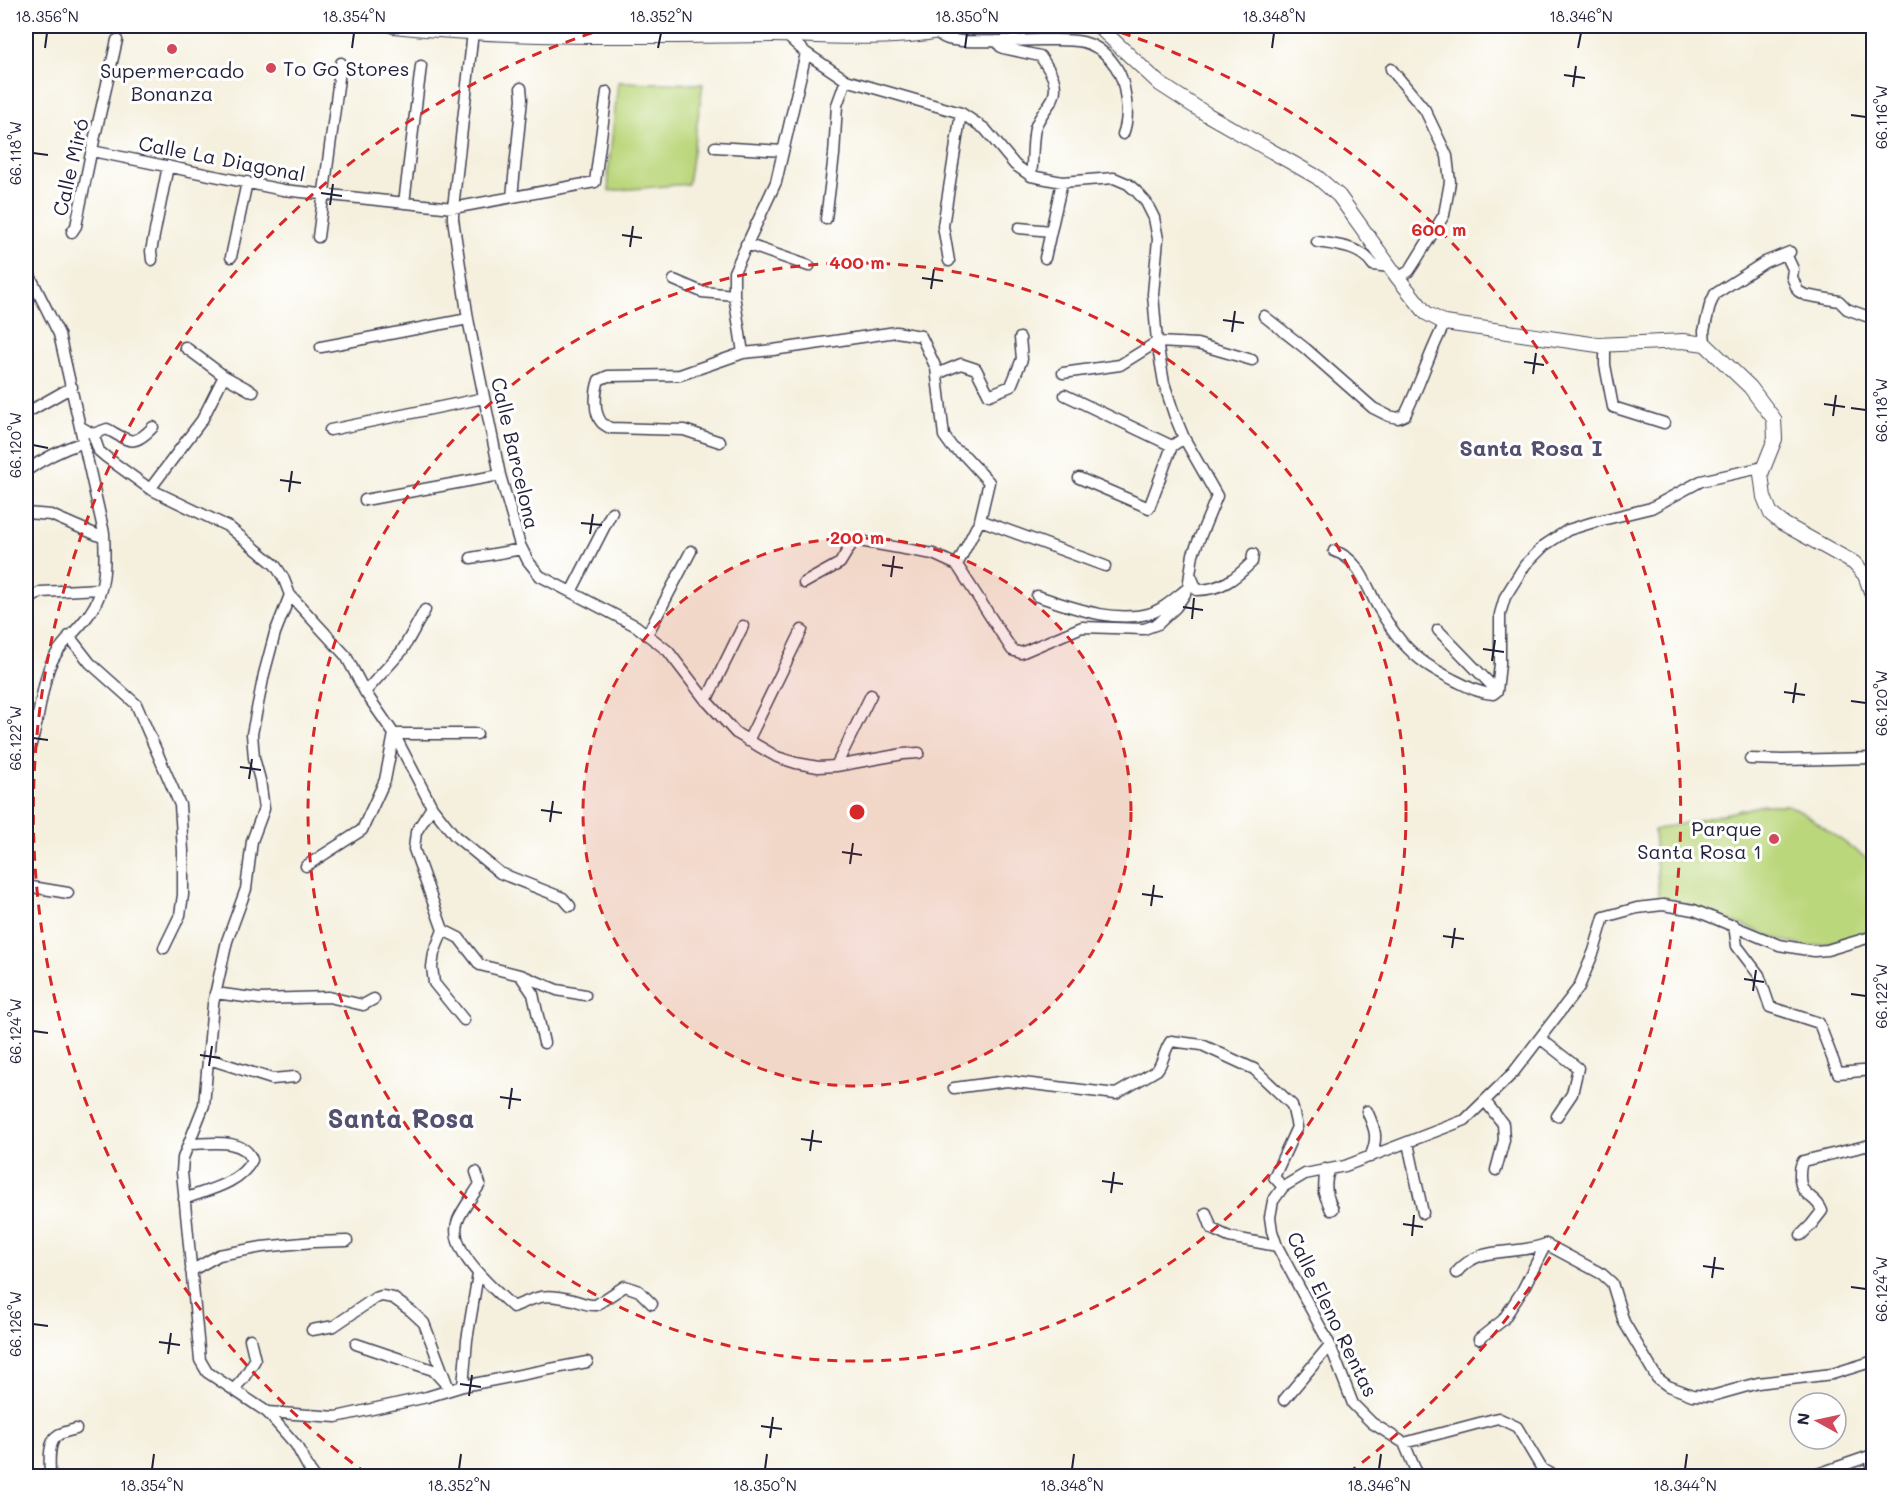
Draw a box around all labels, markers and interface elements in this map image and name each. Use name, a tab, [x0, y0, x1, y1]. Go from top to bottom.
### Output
text: 18.356°N	[15, 6, 79, 26]
text: 18.354°N	[322, 6, 386, 26]
text: 18.352°N	[630, 6, 692, 26]
text: 18.350°N	[935, 6, 999, 26]
text: 18.348°N	[1242, 6, 1306, 26]
text: 18.346°N	[1549, 6, 1613, 26]
marker: Supermercado Bonanza	[165, 42, 179, 56]
place label: To Go Stores	[283, 55, 410, 81]
place label: Supermercado Bonanza	[100, 57, 244, 106]
marker: To Go Stores	[264, 61, 278, 75]
text: 66.116°W	[1871, 85, 1891, 149]
street label: Calle Miró	[46, 115, 94, 218]
text: 66.118°W	[5, 121, 25, 185]
street label: Calle La Diagonal	[136, 129, 308, 187]
text: 600 m	[1412, 217, 1466, 241]
text: 400 m	[829, 250, 885, 274]
street label: Calle Barcelona	[486, 375, 546, 531]
text: 66.118°W	[1871, 378, 1891, 442]
text: 66.120°W	[5, 412, 25, 478]
district label: Santa Rosa I	[1459, 433, 1603, 462]
text: 200 m	[830, 525, 884, 549]
text: 66.120°W	[1871, 670, 1891, 736]
text: 66.122°W	[5, 706, 25, 770]
centre of rings	[847, 802, 867, 822]
place label: Parque Santa Rosa 1	[1637, 815, 1762, 864]
marker: Parque Santa Rosa 1	[1767, 832, 1781, 846]
text: 66.122°W	[1871, 964, 1891, 1028]
text: 66.124°W	[5, 998, 25, 1064]
district label: Santa Rosa	[328, 1101, 474, 1135]
street label: Calle Eleno Rentas	[1282, 1227, 1384, 1401]
text: 66.124°W	[1871, 1256, 1891, 1322]
text: 66.126°W	[5, 1291, 25, 1357]
north arrow	[1788, 1391, 1848, 1451]
text: N	[1791, 1411, 1814, 1426]
text: 18.354°N	[120, 1475, 184, 1495]
text: 18.352°N	[428, 1475, 490, 1495]
text: 18.350°N	[733, 1475, 797, 1495]
text: 18.348°N	[1040, 1475, 1104, 1495]
text: 18.346°N	[1347, 1475, 1411, 1495]
text: 18.344°N	[1653, 1475, 1717, 1495]

